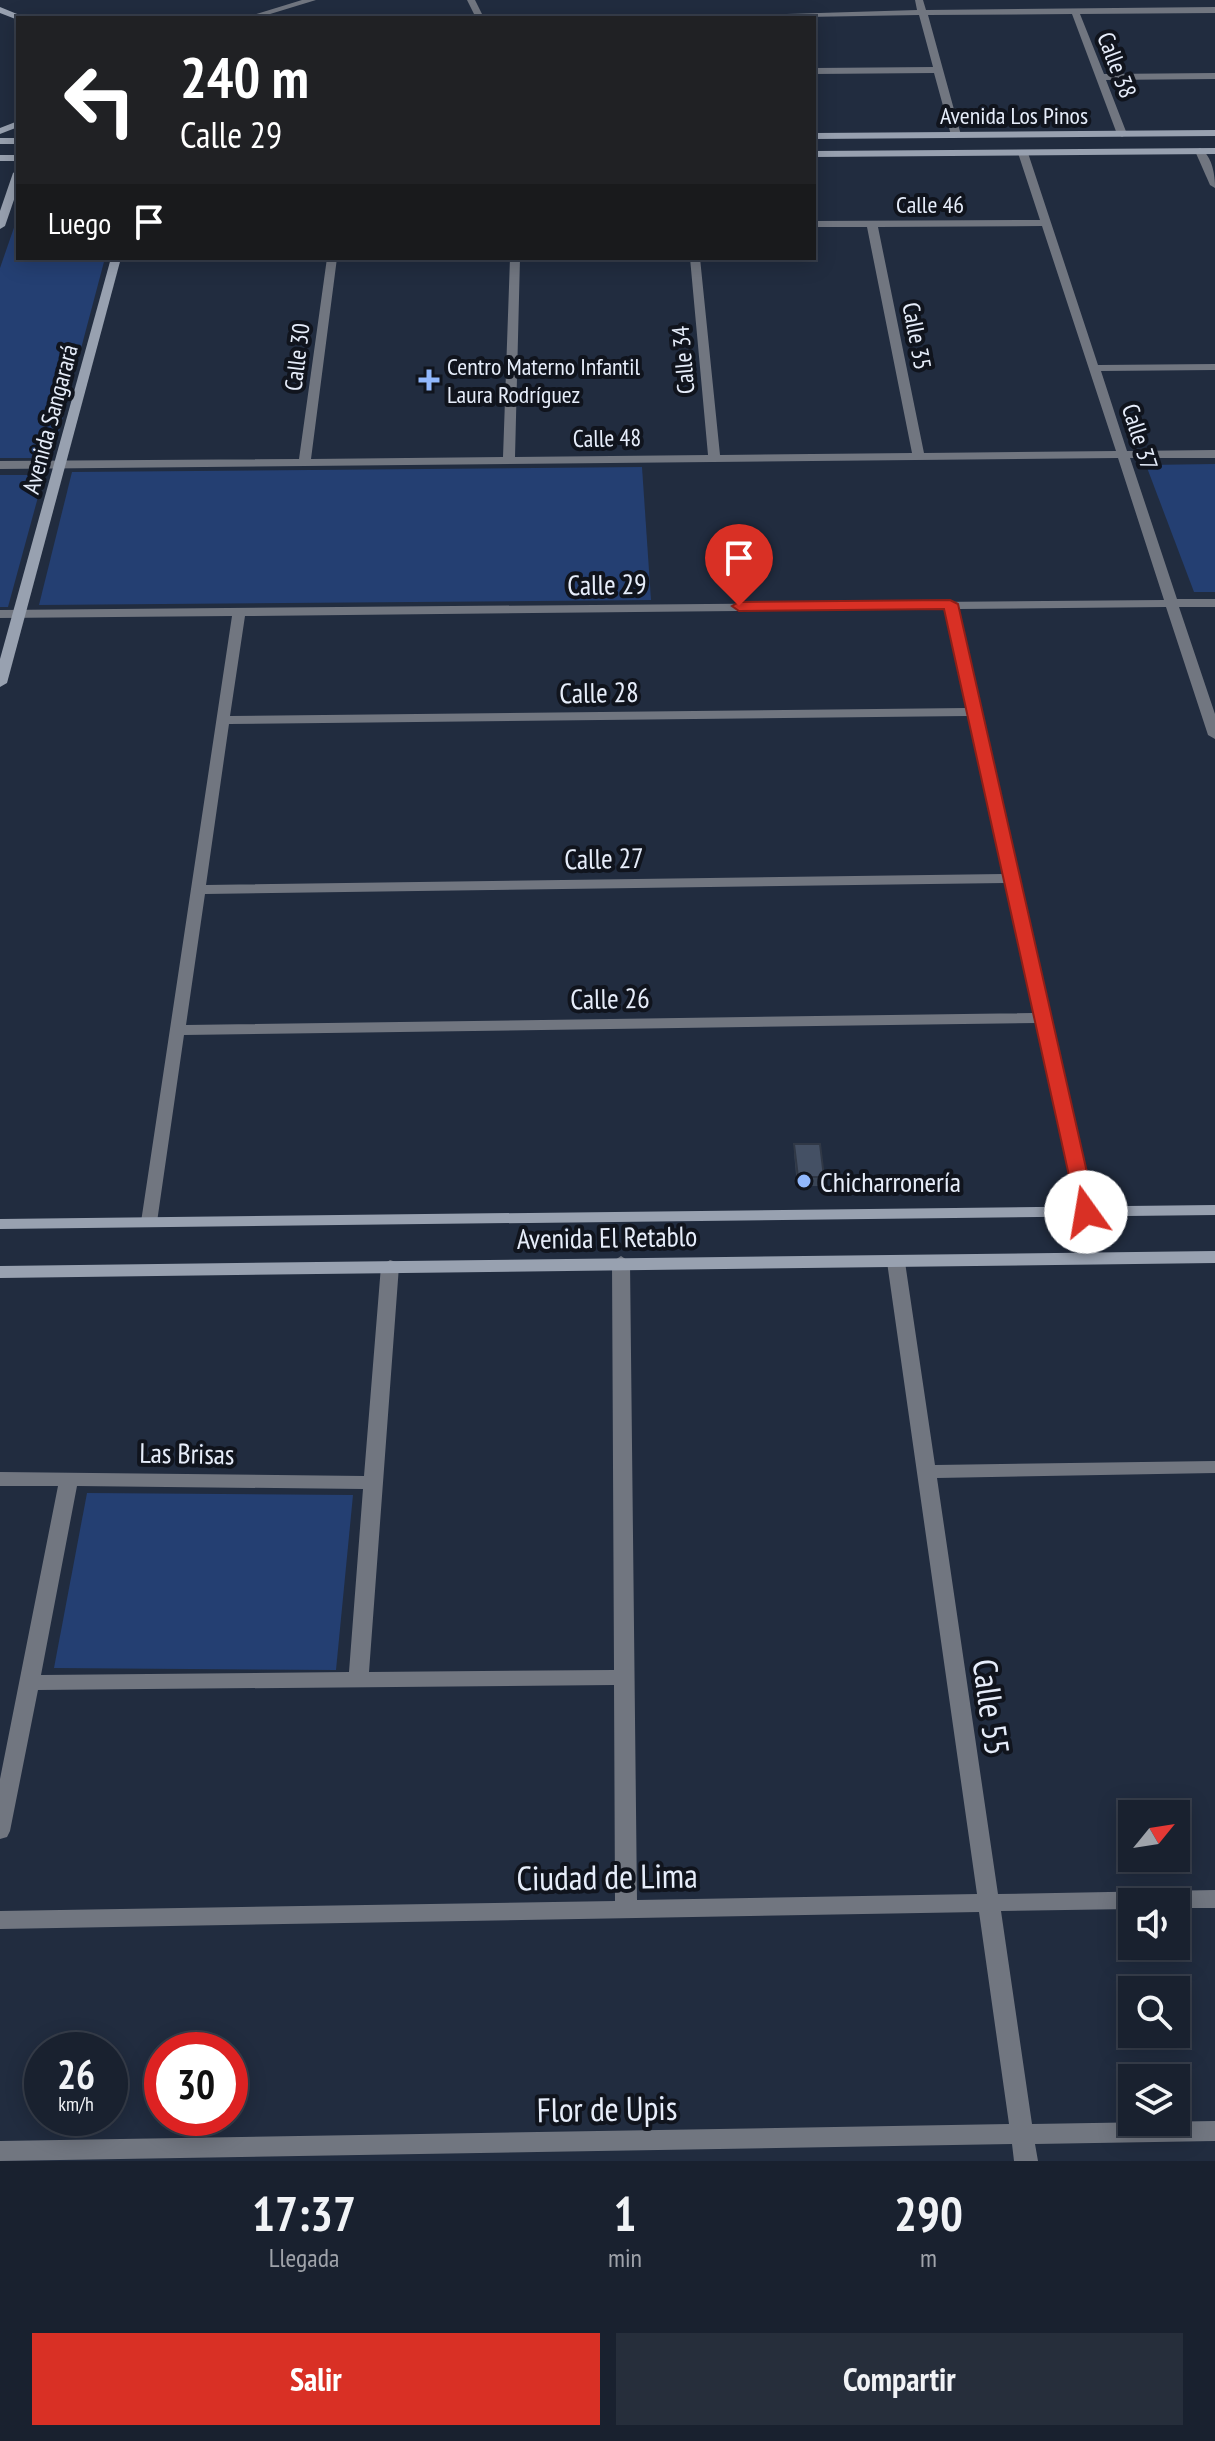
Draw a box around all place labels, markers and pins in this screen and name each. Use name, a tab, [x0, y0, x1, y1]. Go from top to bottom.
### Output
place label: Centro Materno Infantil Laura Rodríguez	[447, 351, 640, 410]
marker: Centro Materno Infantil Laura Rodríguez	[418, 369, 440, 391]
pin	[705, 524, 773, 606]
place label: Chicharronería	[820, 1163, 961, 1200]
marker: Chicharronería	[795, 1172, 813, 1190]

